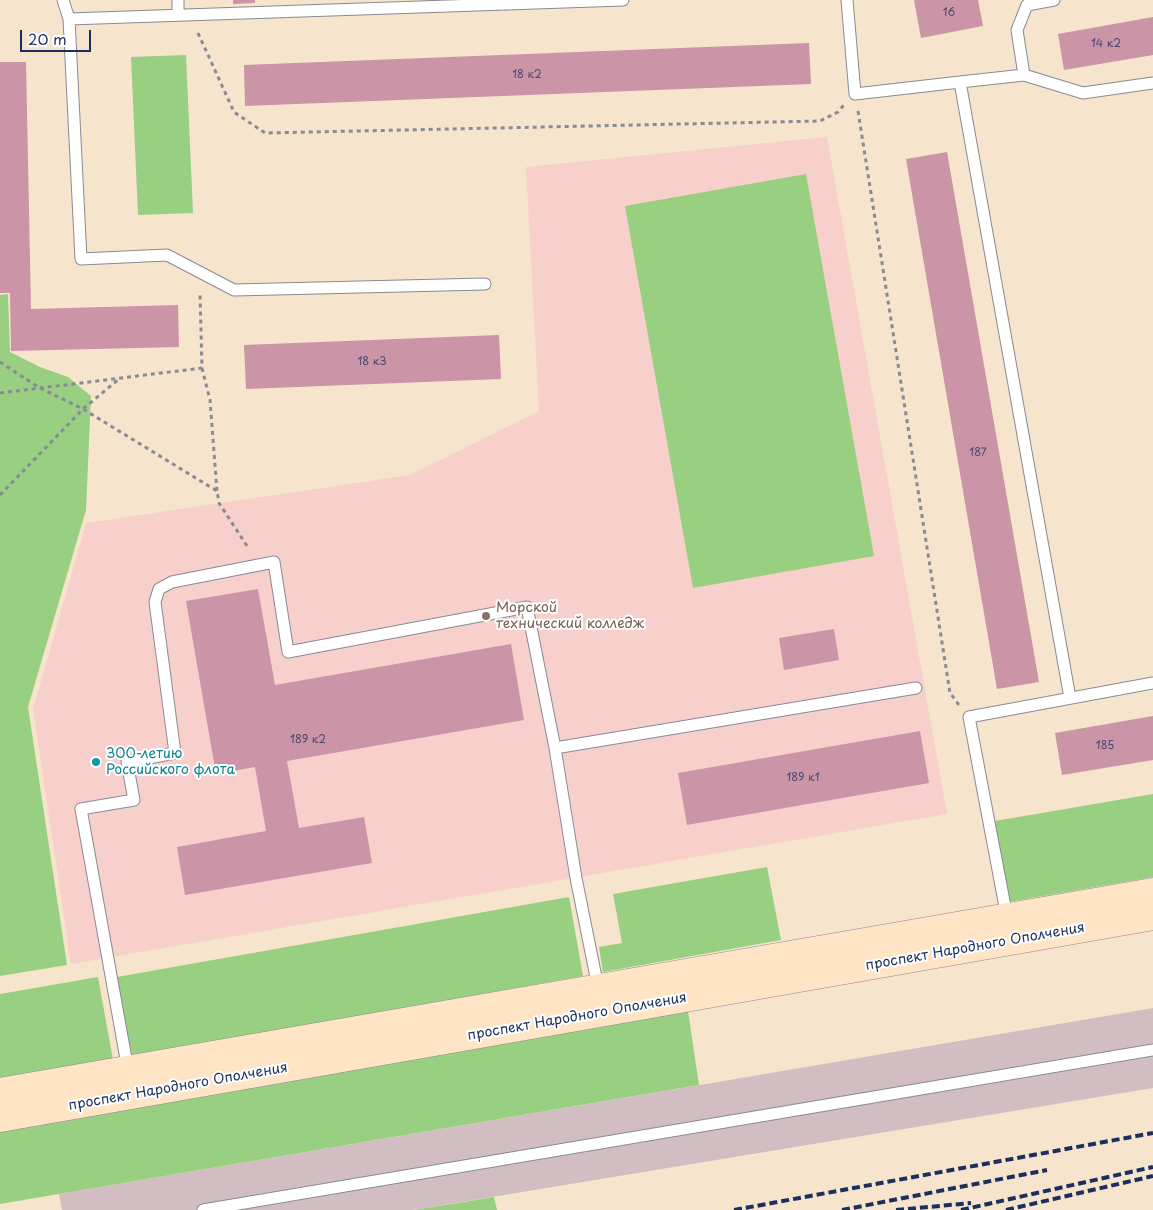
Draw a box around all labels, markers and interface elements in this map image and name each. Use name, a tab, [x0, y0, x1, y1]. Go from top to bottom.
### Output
house number: 16	[943, 6, 955, 20]
scale bar	[22, 20, 94, 52]
text: 20 m	[28, 27, 67, 50]
house number: 14 к2	[1091, 37, 1121, 51]
house number: 18 к2	[512, 68, 542, 82]
house number: 18 к3	[357, 355, 387, 369]
house number: 187	[969, 446, 987, 460]
place label: Морской технический колледж	[496, 600, 644, 632]
marker: Морской технический колледж	[480, 610, 492, 622]
house number: 189 к2	[290, 733, 326, 747]
house number: 185	[1096, 739, 1114, 753]
place label: 300-летию Российского флота	[106, 746, 235, 779]
marker: 300-летию Российского флота	[90, 756, 102, 768]
house number: 189 к1	[786, 771, 820, 785]
street label: проспект Народного Ополчения	[864, 919, 1086, 975]
street label: проспект Народного Ополчения	[466, 989, 688, 1045]
street label: проспект Народного Ополчения	[67, 1059, 289, 1115]

